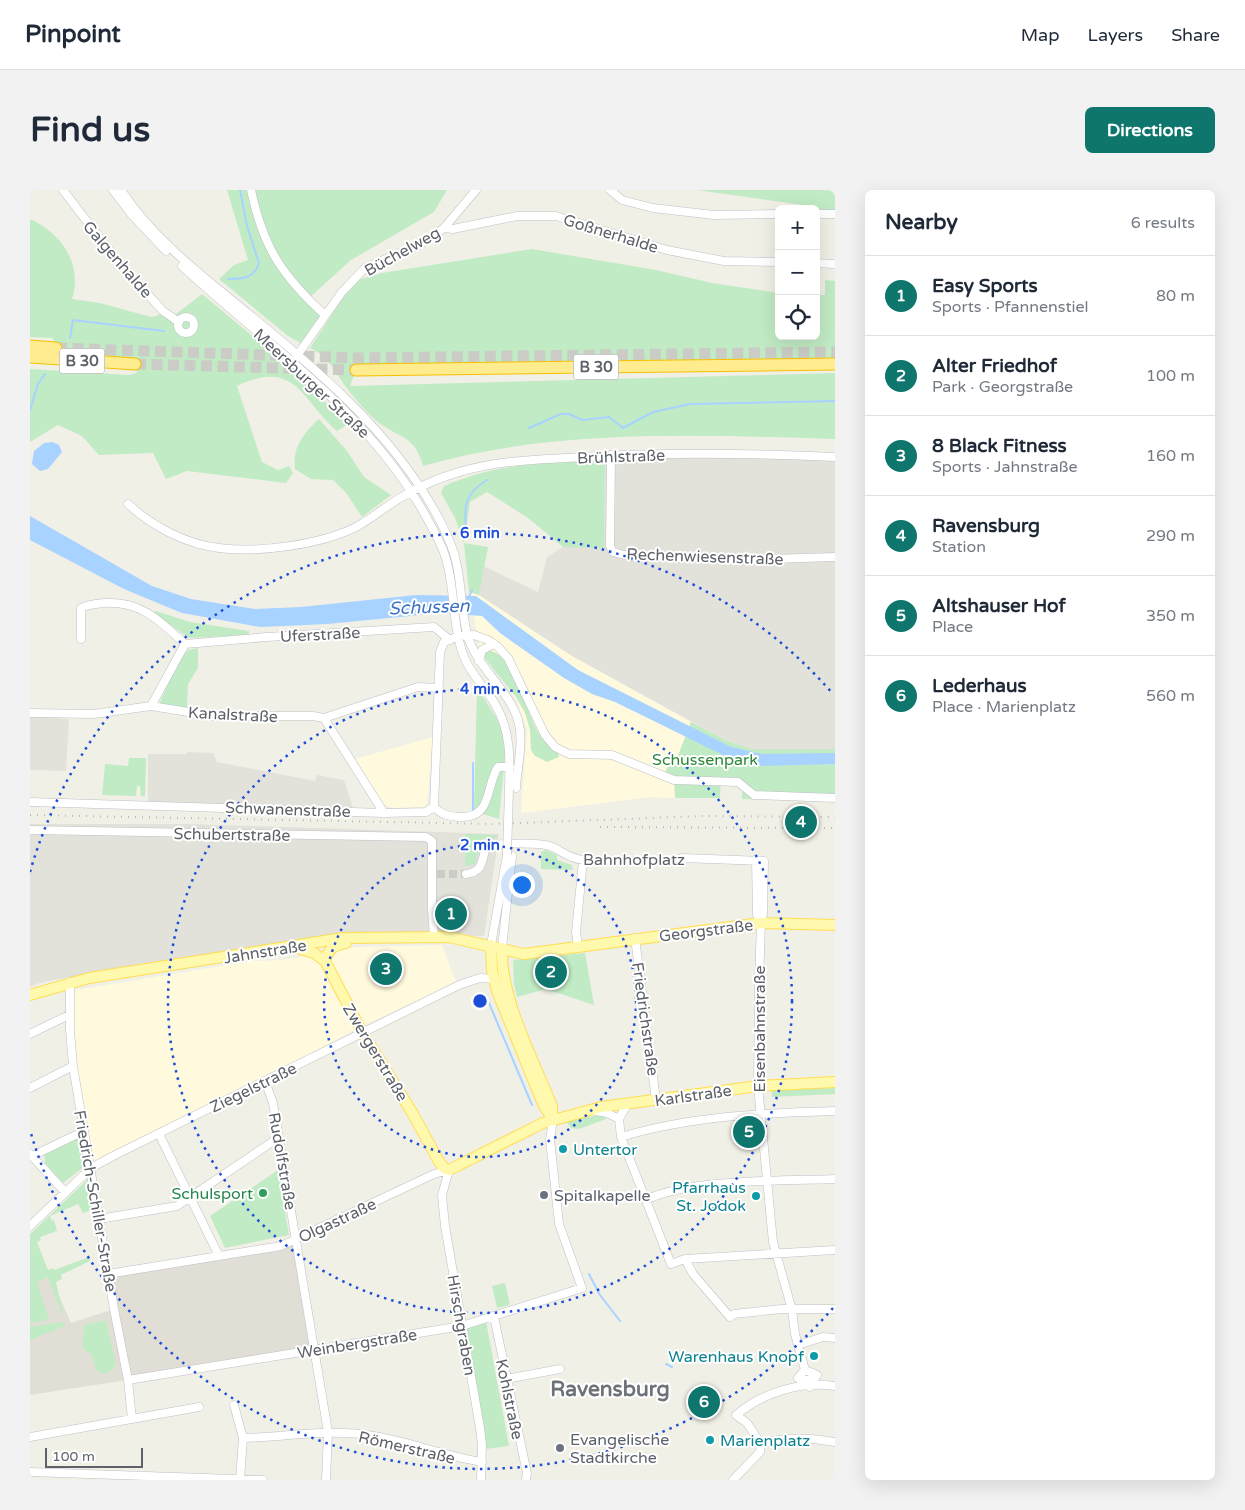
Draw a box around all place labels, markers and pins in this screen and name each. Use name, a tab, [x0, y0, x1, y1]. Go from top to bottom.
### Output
pin: 4	[785, 803, 817, 841]
pin: 1	[435, 895, 467, 933]
pin: 3	[370, 950, 402, 988]
pin: 2	[535, 953, 567, 991]
centre of rings	[471, 992, 489, 1010]
pin: 5	[733, 1113, 765, 1151]
place label: Untertor	[573, 1140, 638, 1160]
marker: Untertor	[557, 1143, 569, 1155]
place label: Pfarrhaus St. Jodok	[672, 1178, 746, 1216]
place label: Schulsport	[171, 1184, 253, 1204]
place label: Spitalkapelle	[554, 1186, 651, 1206]
marker: Schulsport	[257, 1187, 269, 1199]
marker: Spitalkapelle	[538, 1189, 550, 1201]
marker: Pfarrhaus St. Jodok	[750, 1190, 762, 1202]
place label: Warenhaus Knopf	[668, 1347, 805, 1367]
marker: Warenhaus Knopf	[808, 1350, 820, 1362]
pin: 6	[688, 1383, 720, 1421]
place label: Evangelische Stadtkirche	[570, 1430, 669, 1468]
place label: Marienplatz	[720, 1431, 810, 1451]
marker: Marienplatz	[704, 1434, 716, 1446]
marker: Evangelische Stadtkirche	[554, 1442, 566, 1454]

